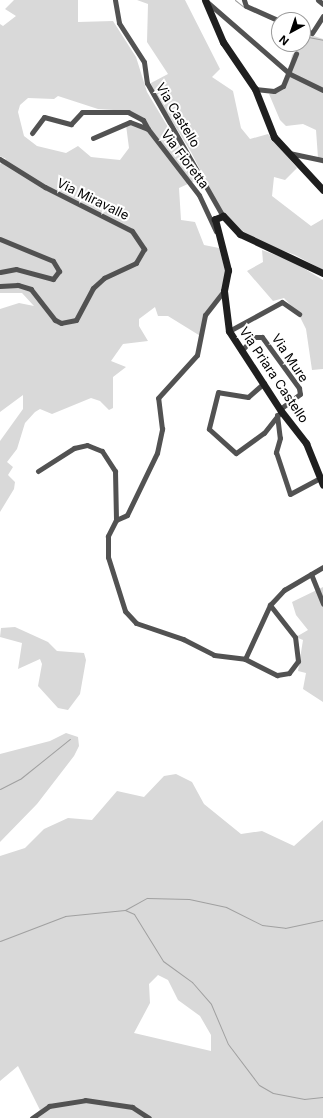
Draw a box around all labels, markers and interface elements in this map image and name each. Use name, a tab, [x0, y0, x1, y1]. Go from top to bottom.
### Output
north arrow	[271, 12, 311, 52]
text: N	[276, 32, 292, 48]
street label: Via Castello	[153, 80, 203, 150]
street label: Via Fioretta	[158, 127, 212, 191]
street label: Via Miravalle	[54, 175, 132, 223]
street label: Via Priara Castello	[236, 324, 312, 426]
street label: Via Mure	[268, 331, 312, 385]

